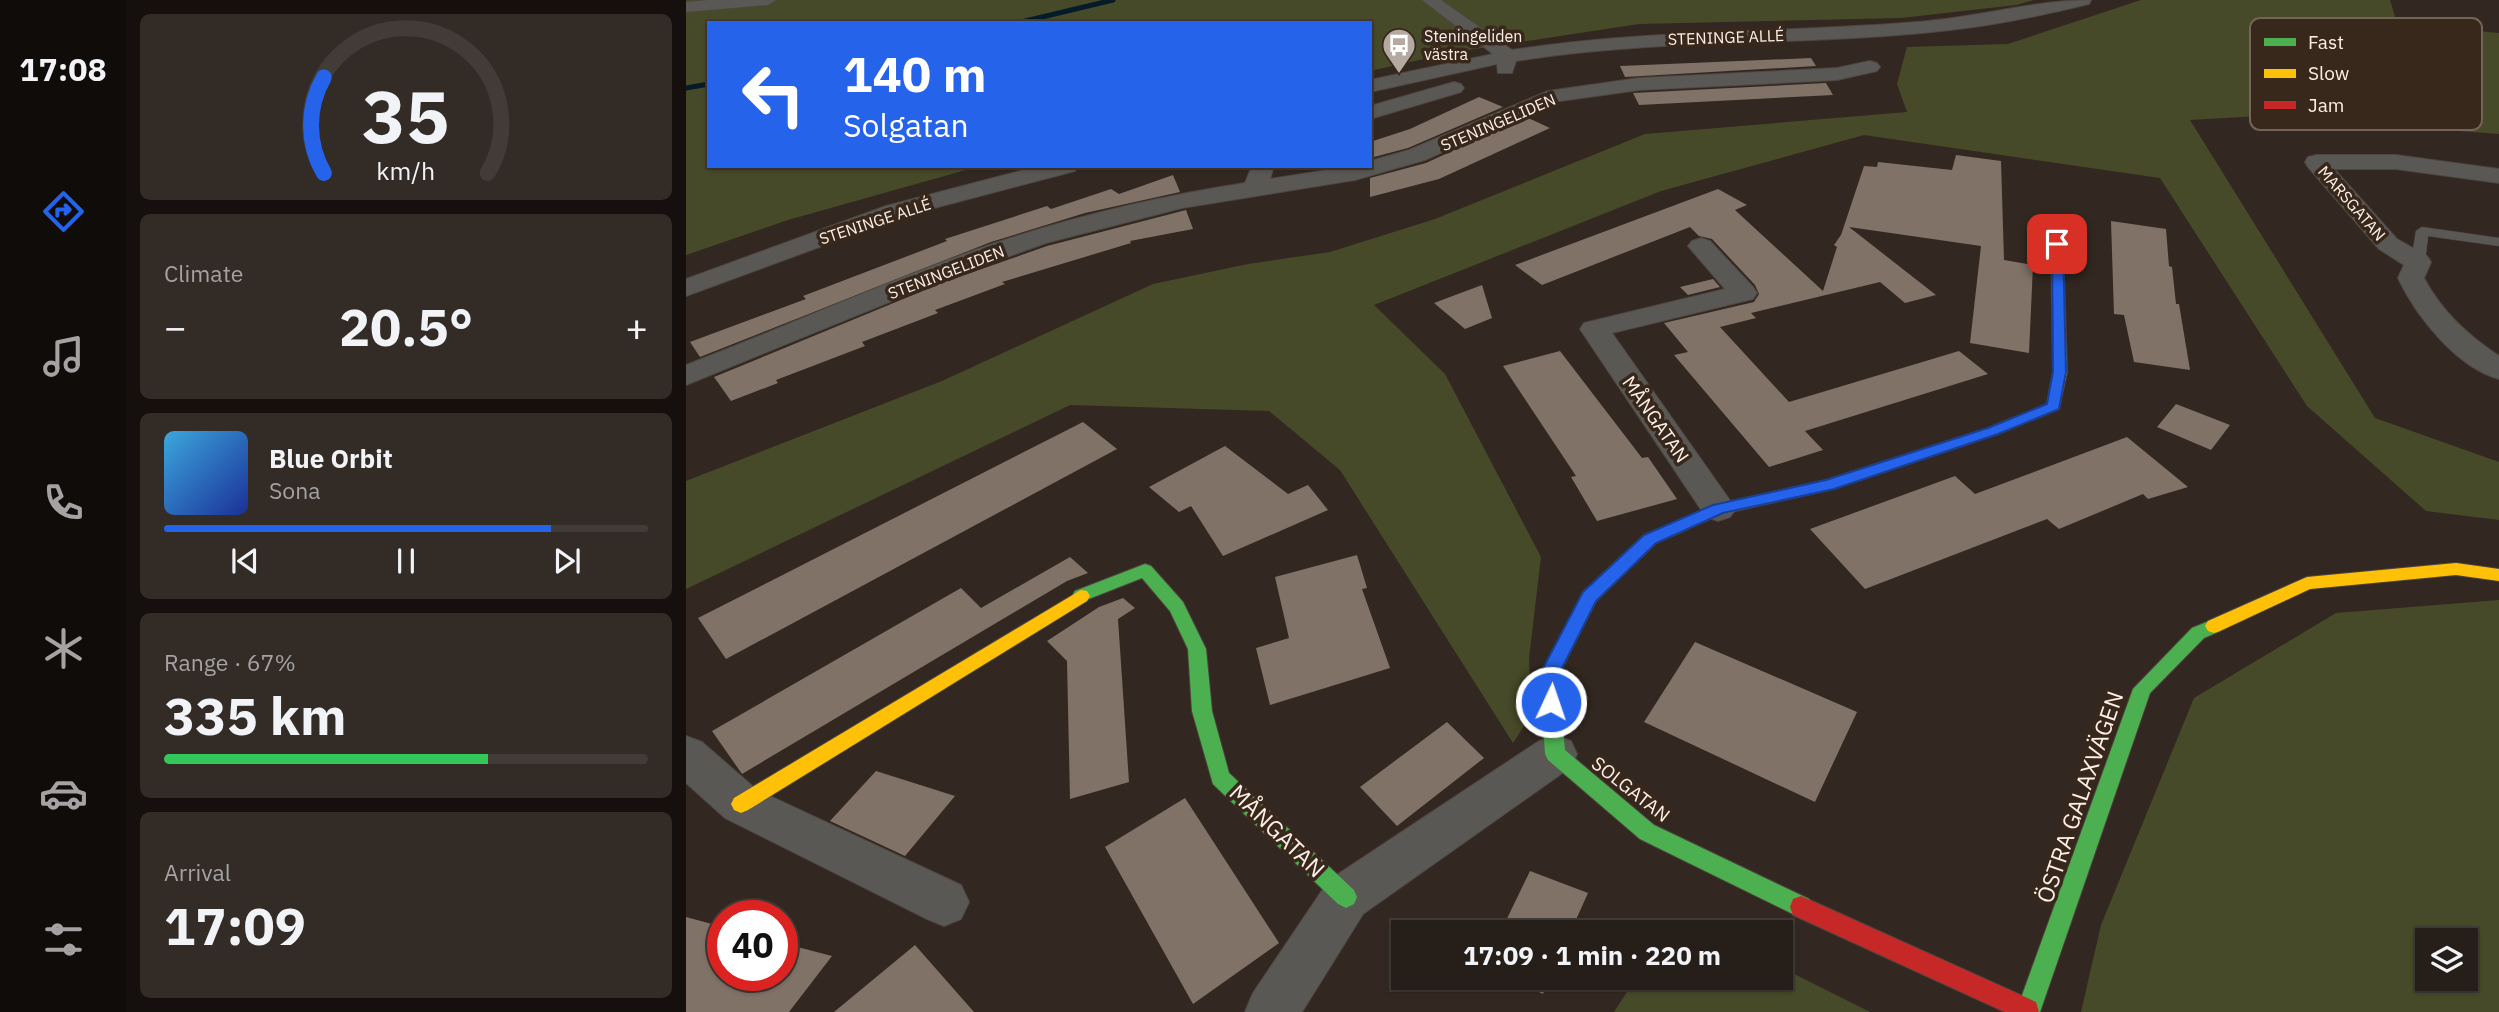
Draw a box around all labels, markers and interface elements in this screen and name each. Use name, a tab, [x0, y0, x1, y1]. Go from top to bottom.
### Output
legend	[2250, 18, 2482, 130]
street label: STENINGE ALLÉ	[1667, 24, 1785, 49]
bus stop icon: Steningeliden västra	[1380, 26, 1418, 75]
place label: Steningeliden västra	[1424, 26, 1522, 64]
text: Fast	[2308, 30, 2344, 54]
text: 140 m	[843, 42, 987, 105]
text: 17:08	[19, 48, 107, 90]
icon: left	[728, 49, 819, 140]
text: Slow	[2308, 61, 2349, 85]
text: 35	[362, 68, 450, 163]
street label: STENINGELIDEN	[1438, 89, 1558, 155]
text: Jam	[2308, 93, 2344, 117]
text: Solgatan	[843, 104, 969, 146]
text: km/h	[377, 154, 435, 187]
street label: MARSGATAN	[2314, 161, 2390, 245]
icon: directions	[39, 187, 88, 236]
street label: STENINGE ALLÉ	[816, 193, 933, 249]
pin	[2027, 214, 2087, 274]
icon: arrive	[2038, 225, 2076, 263]
street label: STENINGELIDEN	[885, 241, 1007, 303]
text: Climate	[164, 258, 243, 288]
text: 20.5°	[339, 293, 473, 360]
text: −	[164, 302, 187, 351]
text: +	[625, 302, 648, 351]
icon: music	[39, 332, 88, 381]
street label: MÅNGATAN	[1617, 371, 1695, 467]
text: Blue Orbit	[269, 441, 393, 475]
text: Sona	[269, 475, 321, 505]
icon: phone	[39, 478, 88, 527]
icon: previous	[226, 542, 264, 580]
icon: pause	[387, 542, 425, 580]
icon: next	[548, 542, 586, 580]
icon: climate	[39, 624, 88, 673]
text: Range · 67%	[164, 647, 296, 677]
position arrow	[1514, 665, 1588, 739]
text: 335 km	[164, 682, 346, 749]
street label: ÖSTRA GALAXVÄGEN	[2029, 687, 2129, 907]
street label: SOLGATAN	[1587, 751, 1675, 827]
icon: car	[39, 769, 88, 818]
street label: MÅNGATAN	[1224, 777, 1332, 883]
text: Arrival	[164, 857, 231, 887]
text: 17:09	[164, 892, 306, 959]
speed limit sign: 40	[707, 900, 798, 991]
icon: filters	[39, 915, 88, 964]
map controls	[2415, 928, 2478, 991]
button: layers	[2415, 928, 2478, 991]
text: 17:09 · 1 min · 220 m	[1463, 938, 1721, 972]

